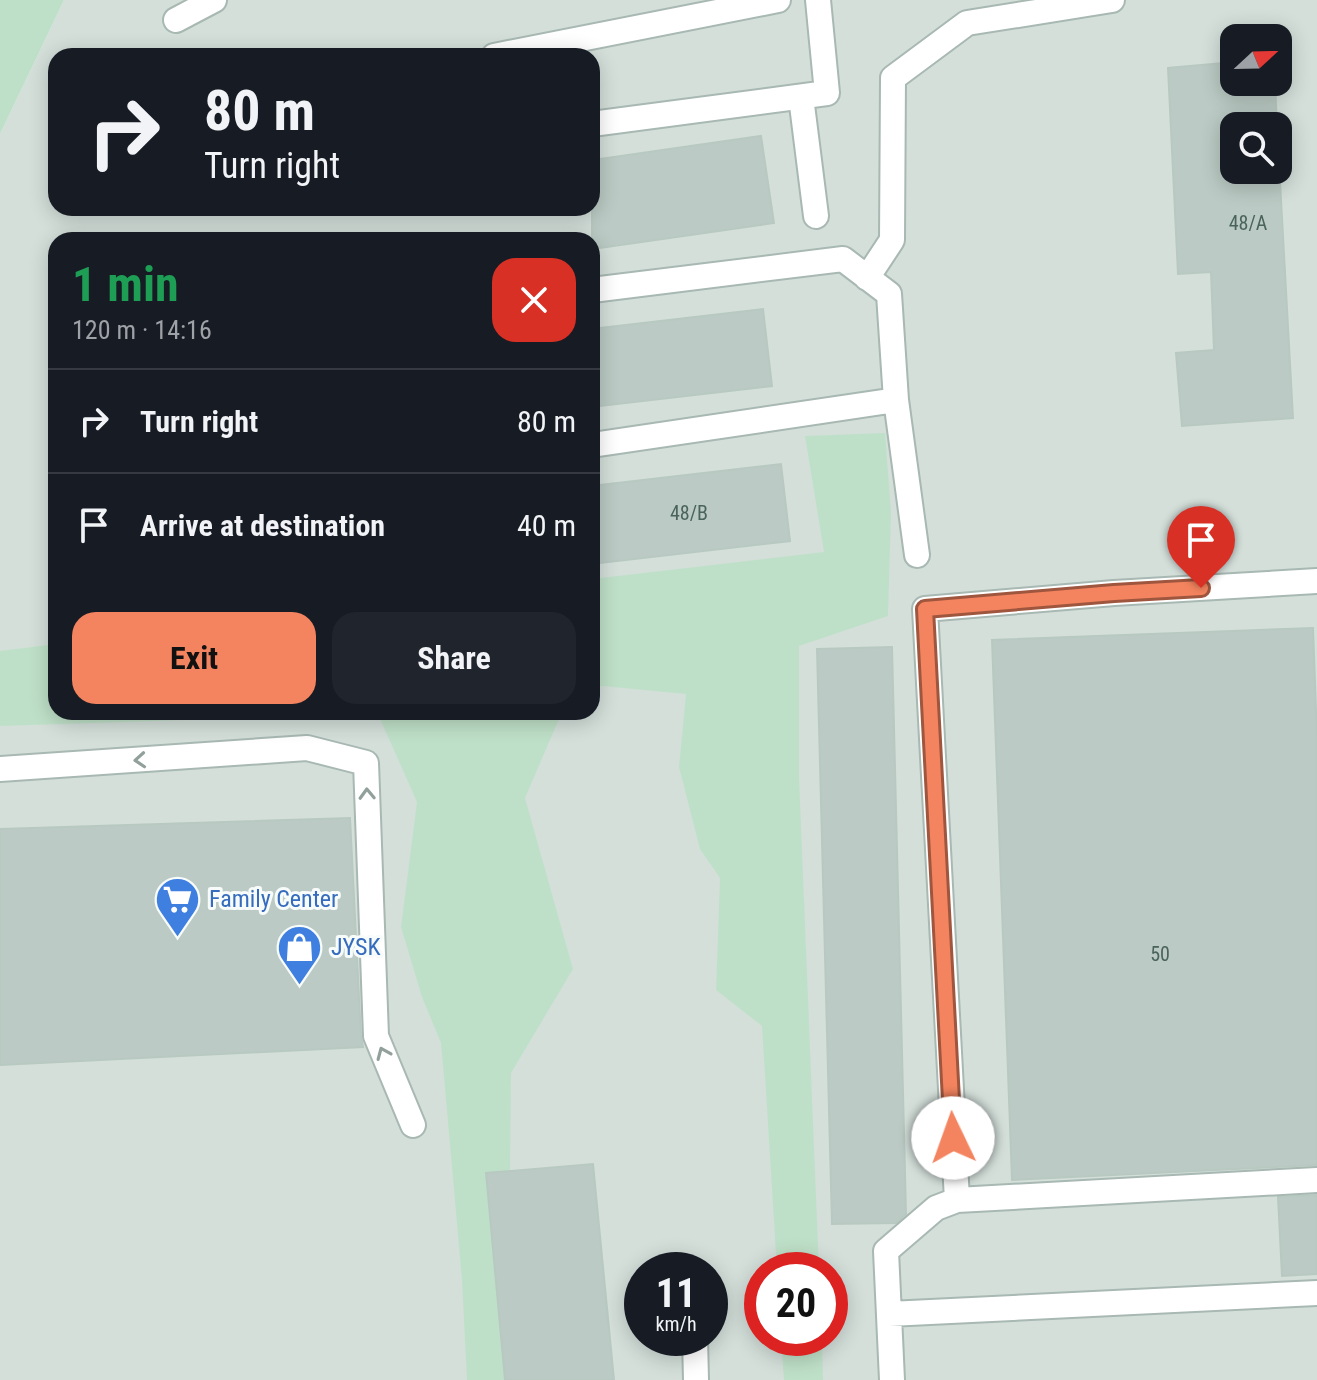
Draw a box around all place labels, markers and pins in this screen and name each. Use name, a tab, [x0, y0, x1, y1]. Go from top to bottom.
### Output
pin	[1167, 506, 1235, 588]
supermarket icon: Family Center	[154, 875, 202, 938]
place label: Family Center	[209, 885, 338, 913]
shop icon: JYSK	[276, 923, 324, 986]
place label: JYSK	[331, 933, 381, 961]

